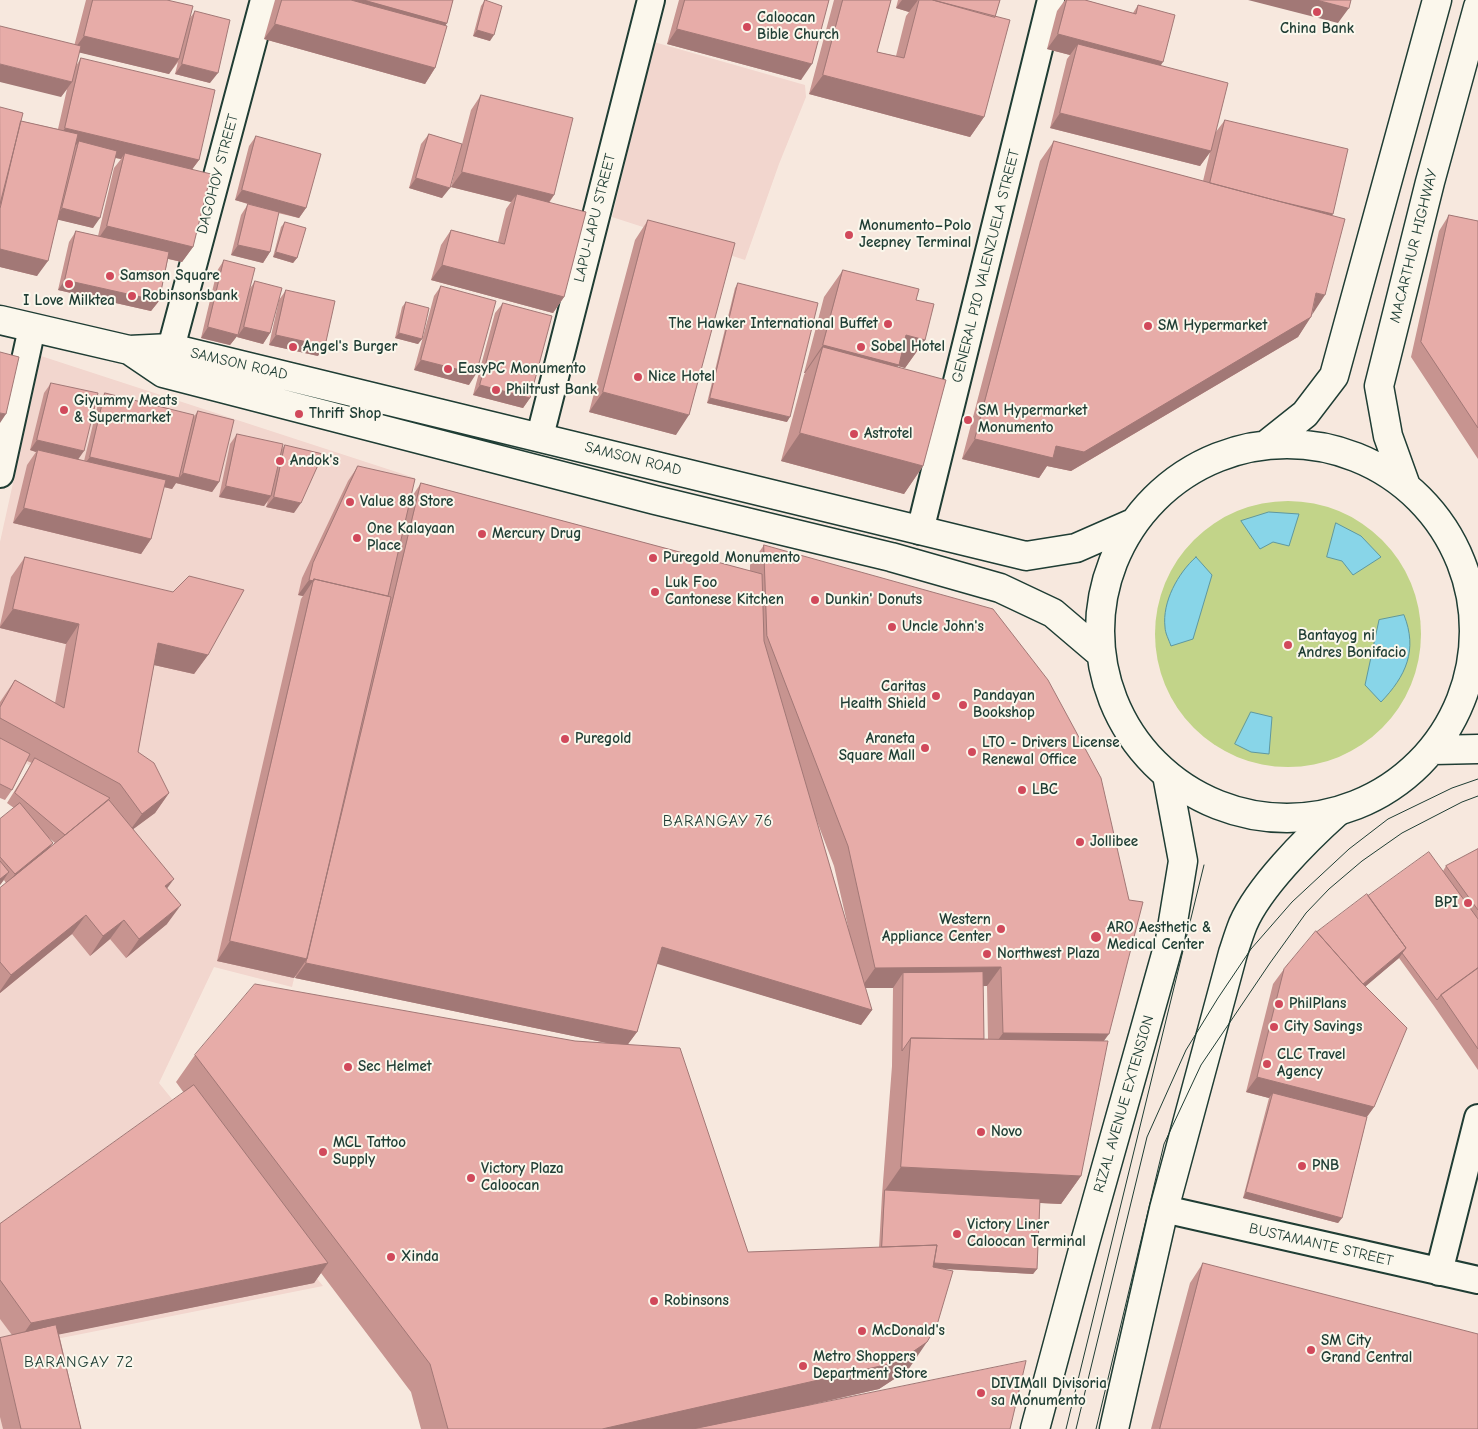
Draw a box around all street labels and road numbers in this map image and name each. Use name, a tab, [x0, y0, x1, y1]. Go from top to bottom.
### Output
street label: DAGOHOY STREET	[193, 112, 243, 236]
street label: GENERAL PIO VALENZUELA STREET	[948, 147, 1024, 385]
street label: LAPU-LAPU STREET	[570, 152, 620, 284]
street label: MACARTHUR HIGHWAY	[1386, 167, 1442, 325]
street label: SAMSON ROAD	[189, 344, 289, 384]
street label: SAMSON ROAD	[583, 438, 683, 480]
street label: RIZAL AVENUE EXTENSION	[1090, 1013, 1158, 1195]
street label: BUSTAMANTE STREET	[1247, 1220, 1395, 1270]

